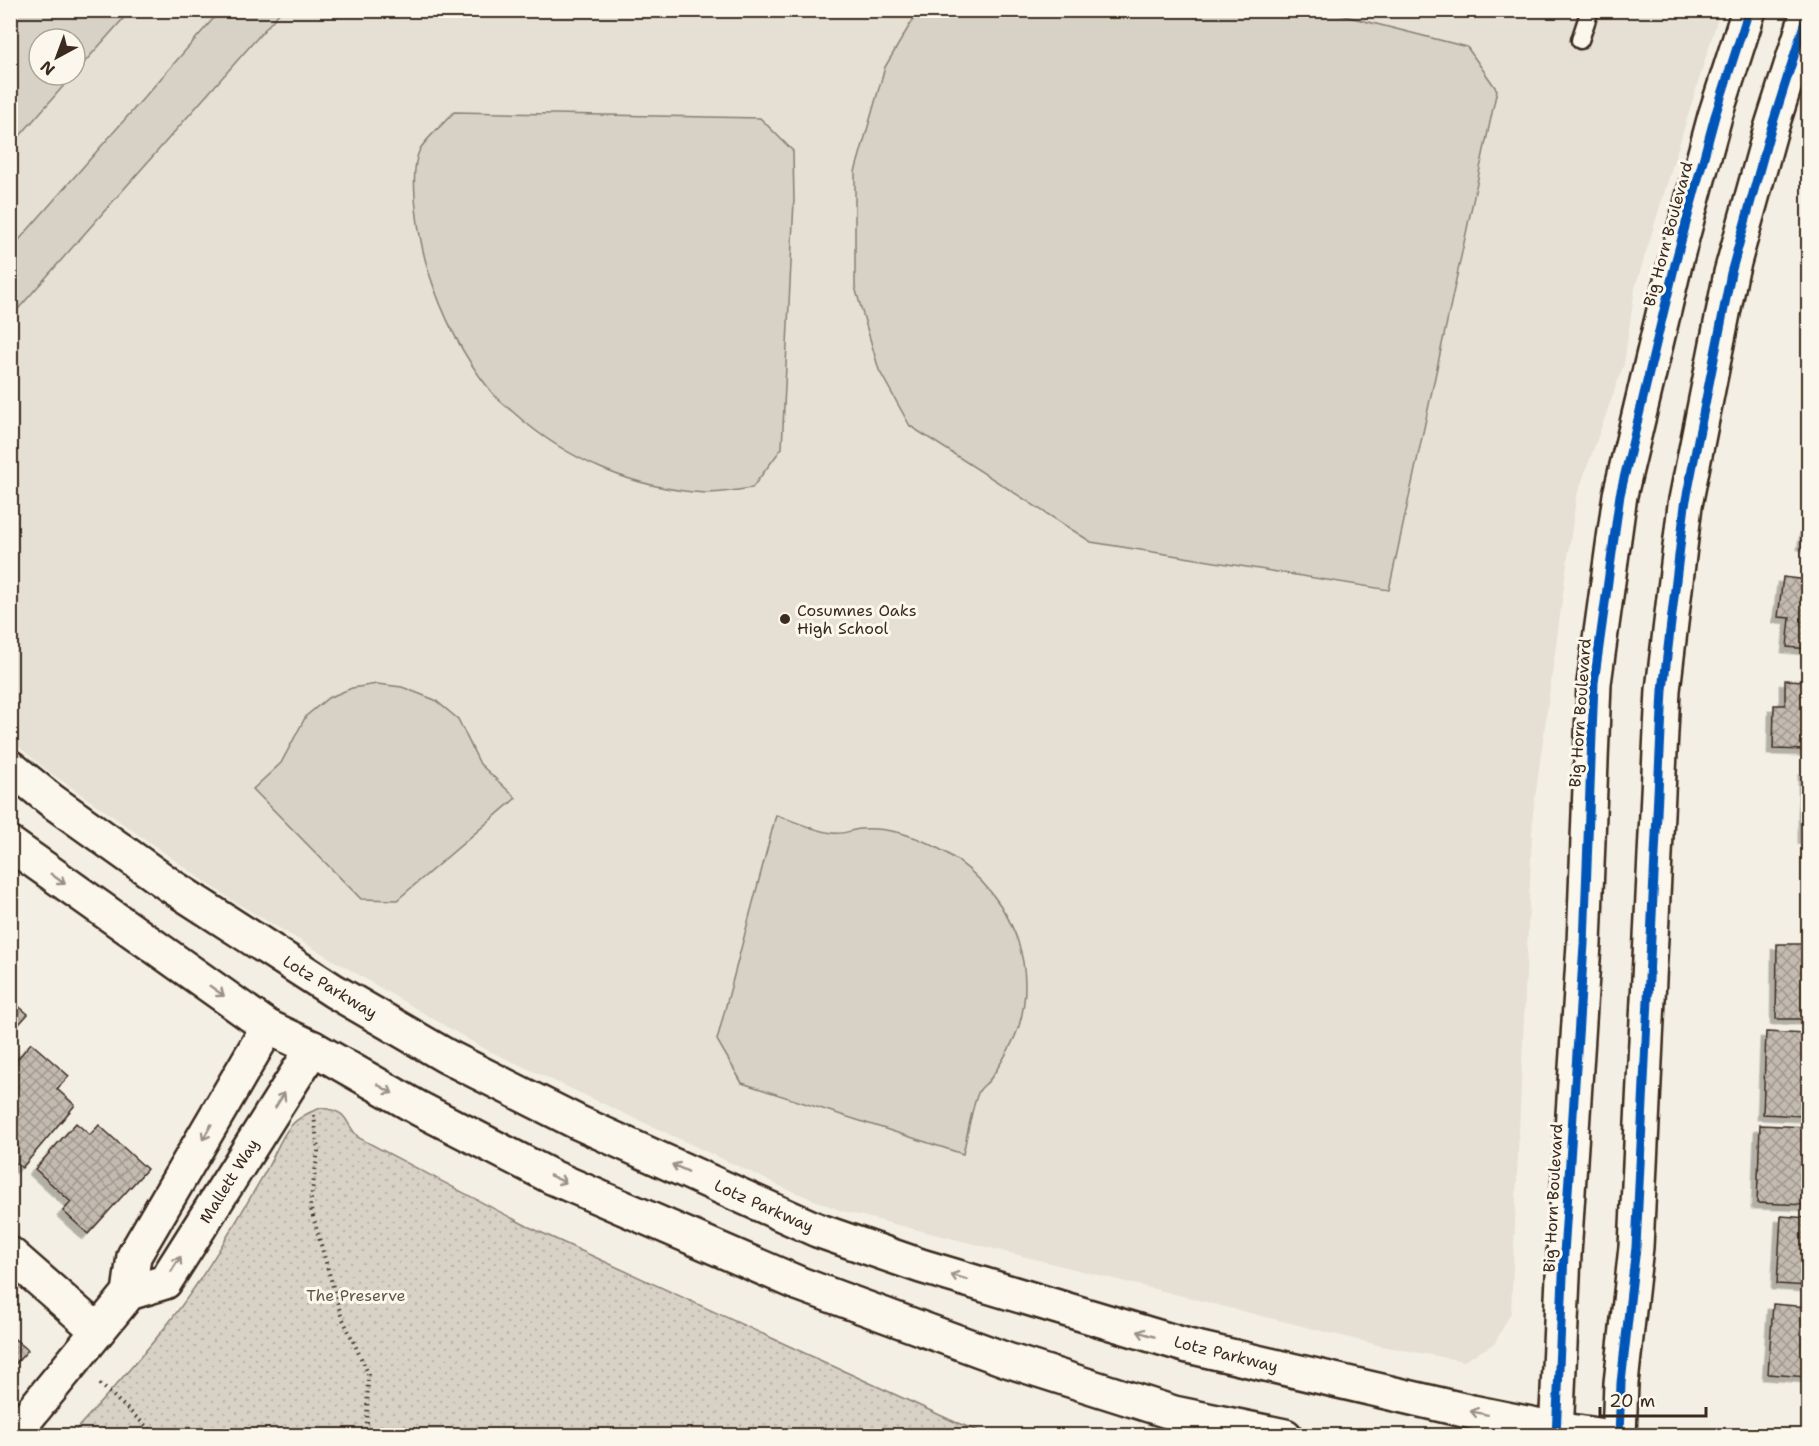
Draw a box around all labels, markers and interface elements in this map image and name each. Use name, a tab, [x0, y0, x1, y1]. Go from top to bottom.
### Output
north arrow	[27, 27, 87, 87]
text: N	[36, 56, 59, 80]
street label: Big Horn Boulevard	[1639, 159, 1697, 309]
place label: Cosumnes Oaks High School	[797, 600, 917, 639]
marker: Cosumnes Oaks High School	[778, 612, 792, 626]
street label: Big Horn Boulevard	[1564, 638, 1596, 788]
one-way arrow	[49, 873, 65, 885]
street label: Lotz Parkway	[279, 951, 381, 1023]
one-way arrow	[208, 985, 224, 997]
one-way arrow	[376, 1084, 393, 1096]
one-way arrow	[274, 1091, 287, 1108]
one-way arrow	[200, 1123, 212, 1140]
street label: Big Horn Boulevard	[1539, 1123, 1567, 1273]
street label: Mallett Way	[195, 1135, 263, 1227]
one-way arrow	[672, 1162, 690, 1174]
one-way arrow	[549, 1174, 567, 1185]
street label: Lotz Parkway	[711, 1175, 817, 1237]
one-way arrow	[170, 1256, 183, 1273]
one-way arrow	[950, 1271, 969, 1282]
park label: The Preserve	[306, 1285, 406, 1306]
one-way arrow	[1137, 1328, 1156, 1339]
street label: Lotz Parkway	[1172, 1331, 1280, 1377]
scale bar	[1600, 1380, 1706, 1418]
text: 20 m	[1609, 1389, 1655, 1413]
one-way arrow	[1469, 1407, 1489, 1418]

